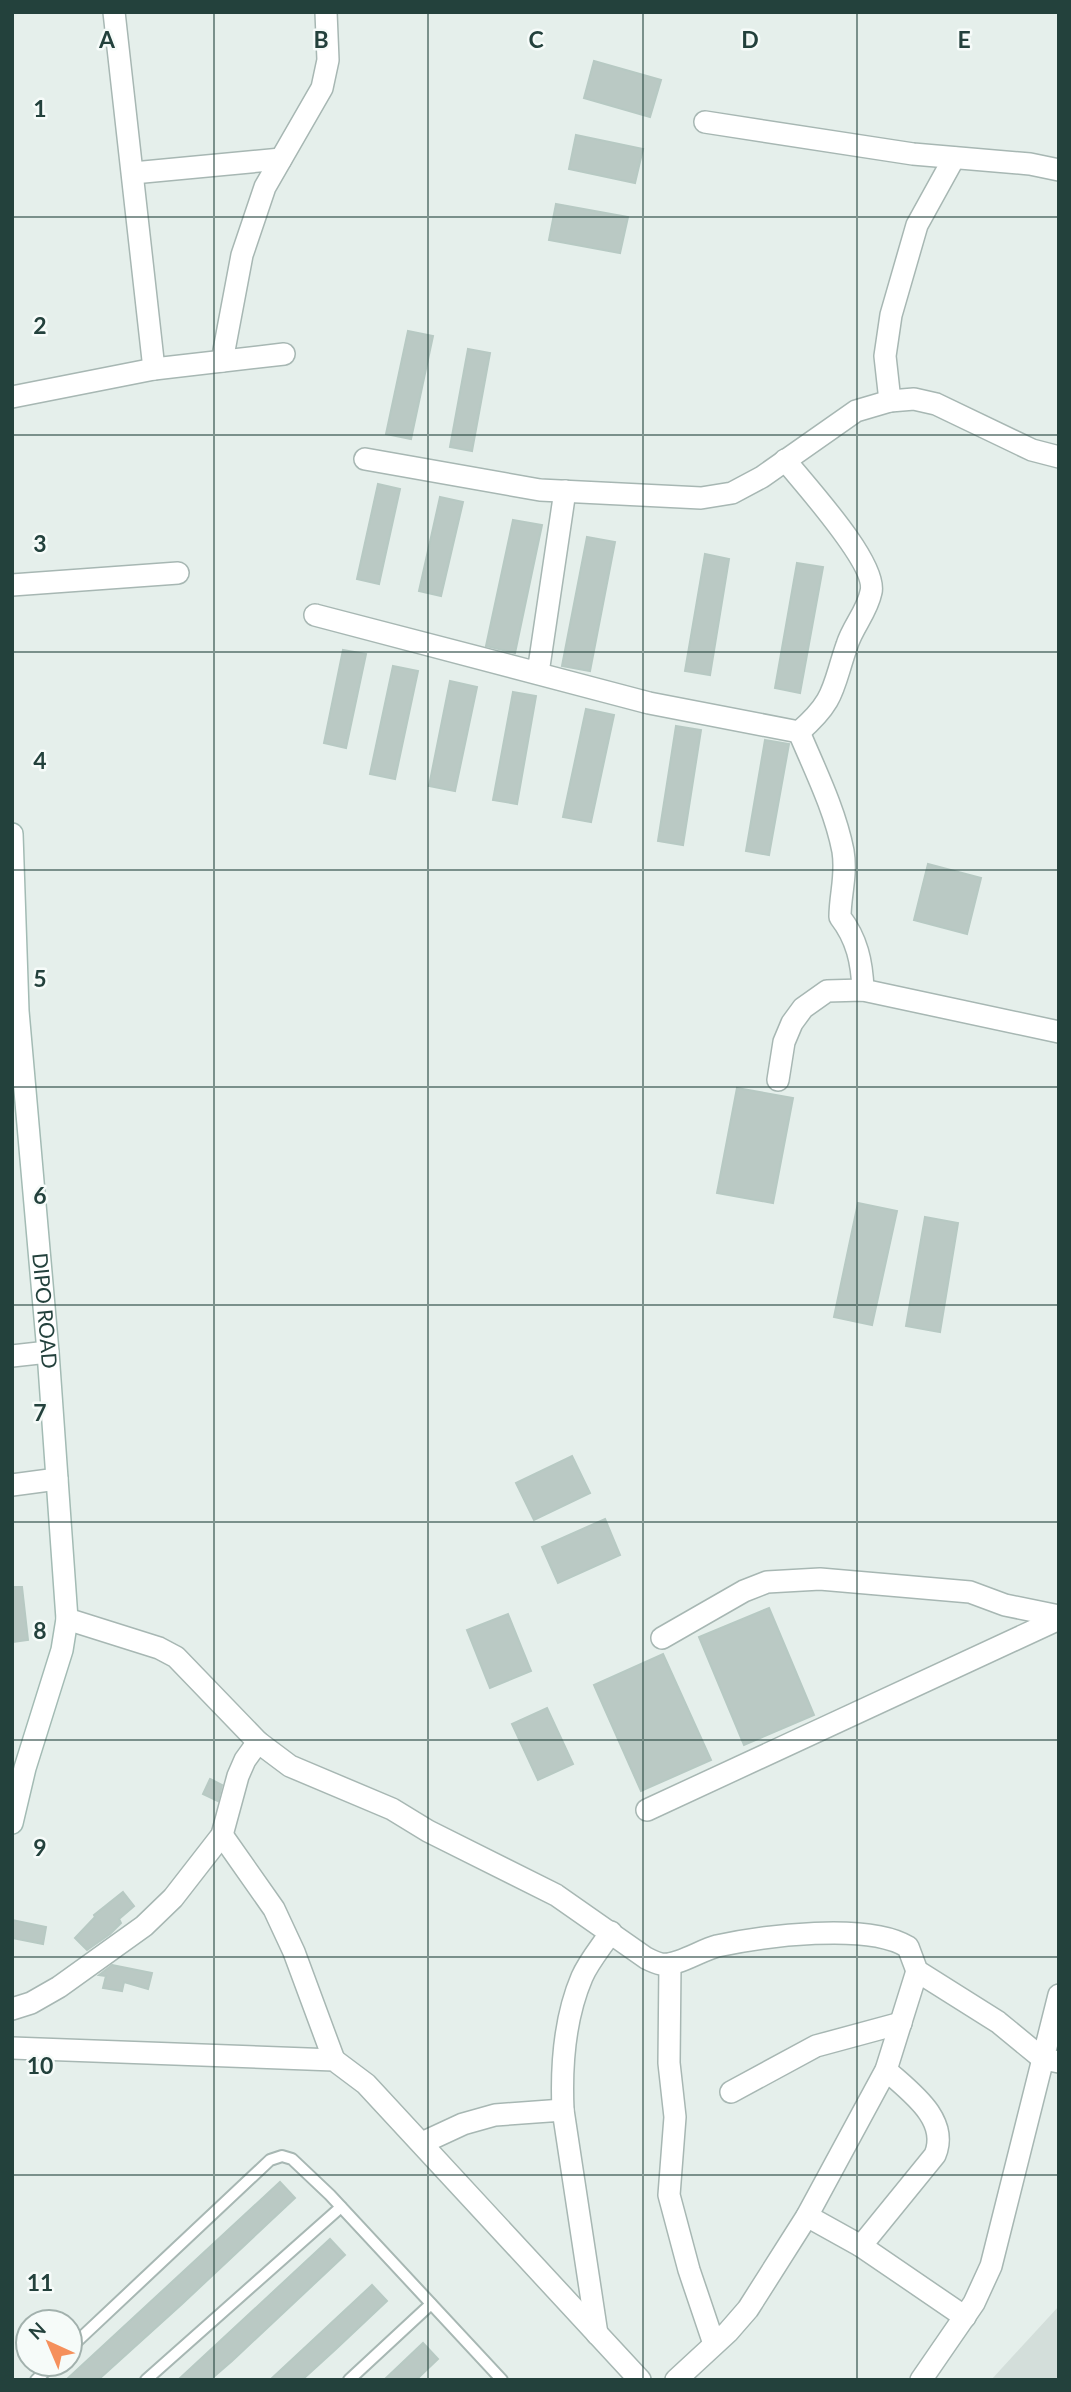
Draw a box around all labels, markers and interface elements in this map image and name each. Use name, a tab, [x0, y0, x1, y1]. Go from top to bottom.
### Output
text: A	[98, 25, 116, 53]
text: B	[313, 25, 329, 53]
text: C	[528, 25, 544, 53]
text: D	[741, 25, 759, 53]
text: E	[957, 25, 971, 53]
text: 1	[33, 94, 47, 122]
text: 2	[33, 311, 47, 339]
text: 3	[33, 529, 47, 557]
text: 4	[33, 746, 47, 774]
text: 5	[33, 964, 47, 992]
text: 6	[33, 1181, 47, 1209]
street label: DIPO ROAD	[28, 1252, 63, 1369]
text: 7	[33, 1398, 47, 1426]
text: 8	[33, 1616, 47, 1644]
text: 9	[33, 1833, 47, 1861]
text: 10	[27, 2051, 53, 2079]
text: 11	[27, 2268, 53, 2296]
north arrow	[14, 2308, 84, 2378]
text: N	[24, 2317, 50, 2344]

